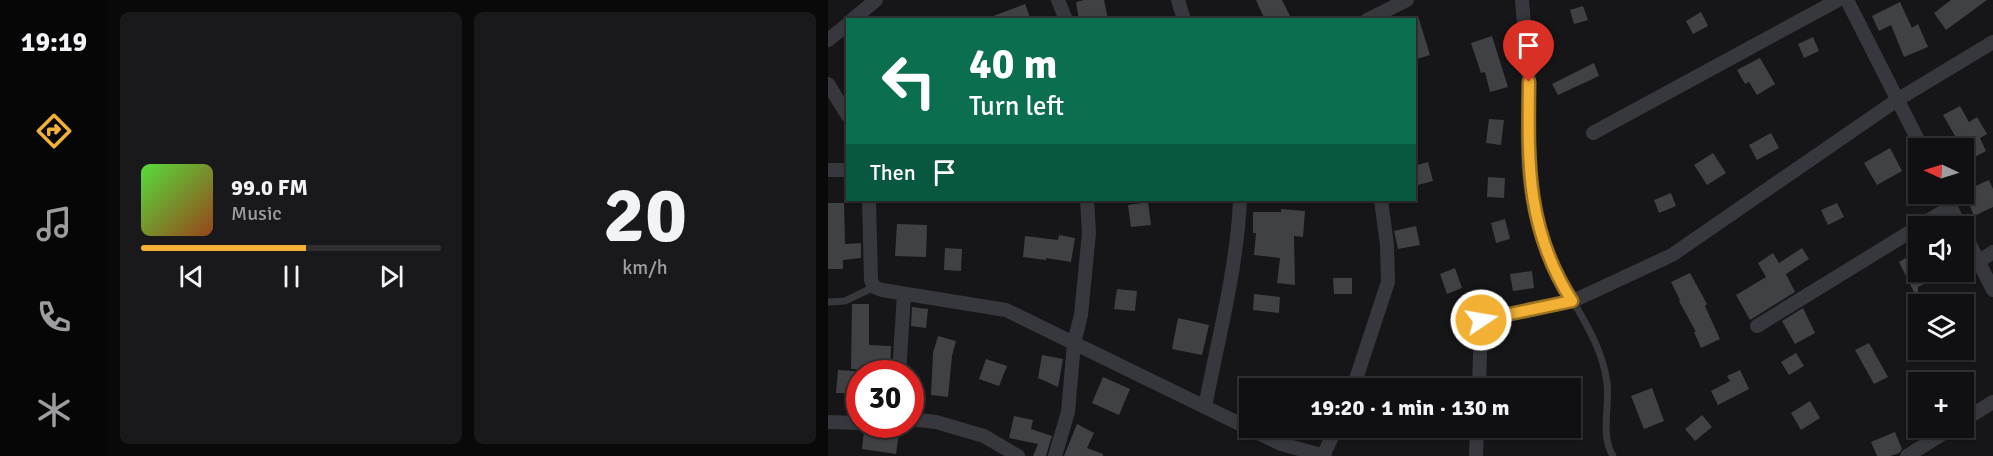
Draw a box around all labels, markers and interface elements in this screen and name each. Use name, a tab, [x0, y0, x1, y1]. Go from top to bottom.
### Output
pin	[1503, 20, 1554, 82]
text: 19:19	[21, 26, 87, 59]
icon: arrive	[1512, 29, 1545, 62]
text: 40 m	[969, 39, 1058, 90]
icon: left	[870, 42, 948, 120]
text: Turn left	[969, 90, 1064, 123]
icon: directions	[33, 110, 75, 152]
north arrow	[1908, 138, 1974, 204]
map controls	[1908, 138, 1974, 438]
icon: arrive	[928, 156, 961, 189]
text: Then	[870, 159, 916, 186]
text: 20	[603, 168, 687, 264]
text: 99.0 FM	[231, 174, 308, 201]
text: Music	[231, 201, 282, 226]
icon: music	[33, 203, 75, 245]
button: sound	[1908, 216, 1974, 282]
text: km/h	[622, 255, 668, 280]
icon: previous	[175, 260, 208, 293]
icon: pause	[275, 260, 308, 293]
icon: next	[375, 260, 408, 293]
position arrow	[1449, 288, 1513, 352]
button: layers	[1908, 294, 1974, 360]
icon: phone	[33, 296, 75, 338]
speed limit sign: 30	[846, 360, 924, 438]
button: +	[1908, 372, 1974, 438]
icon: climate	[33, 389, 75, 431]
text: 19:20 · 1 min · 130 m	[1310, 394, 1510, 421]

